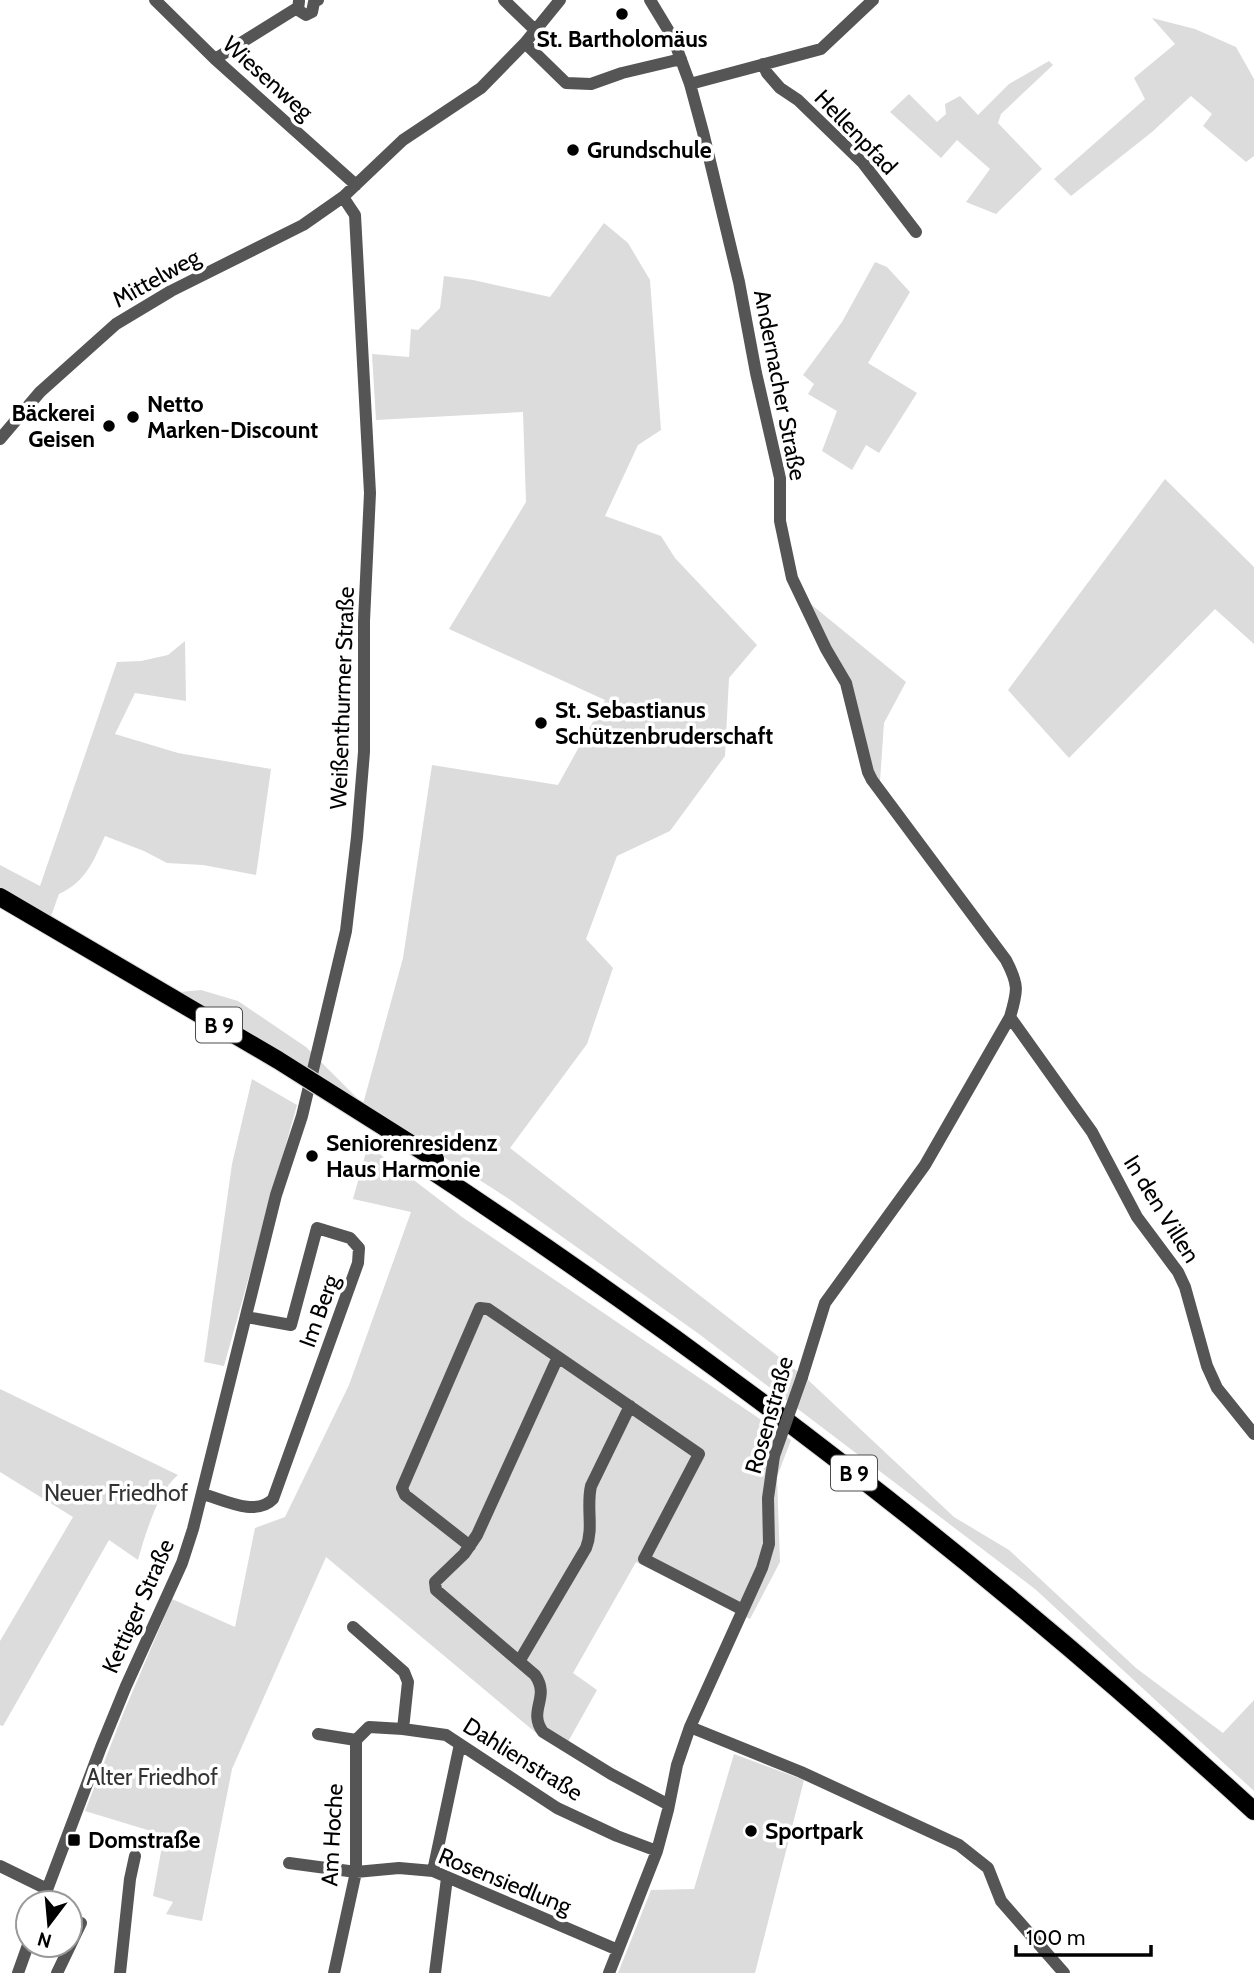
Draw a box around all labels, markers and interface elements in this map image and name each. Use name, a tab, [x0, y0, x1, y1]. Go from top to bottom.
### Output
marker: St. Bartholomäus	[614, 6, 630, 22]
place label: St. Bartholomäus	[536, 25, 708, 53]
street label: Wiesenweg	[217, 30, 319, 126]
street label: Hellenpfad	[809, 84, 903, 180]
place label: Grundschule	[587, 136, 712, 164]
marker: Grundschule	[565, 142, 581, 158]
street label: Mittelweg	[107, 242, 205, 313]
street label: Andernacher Straße	[748, 287, 812, 483]
place label: Netto Marken-Discount	[147, 390, 318, 444]
place label: Bäckerei Geisen	[11, 399, 95, 453]
marker: Netto Marken-Discount	[125, 409, 141, 425]
marker: Bäckerei Geisen	[101, 418, 117, 434]
street label: Weißenthurmer Straße	[324, 586, 360, 810]
place label: St. Sebastianus Schützenbruderschaft	[555, 696, 773, 750]
marker: St. Sebastianus Schützenbruderschaft	[533, 715, 549, 731]
road number: B 9	[196, 1007, 242, 1042]
place label: Seniorenresidenz Haus Harmonie	[326, 1129, 498, 1183]
marker: Seniorenresidenz Haus Harmonie	[304, 1148, 320, 1164]
street label: In den Villen	[1118, 1150, 1206, 1268]
street label: Im Berg	[293, 1270, 345, 1351]
street label: Rosenstraße	[739, 1353, 799, 1477]
road number: B 9	[831, 1456, 877, 1490]
park label: Neuer Friedhof	[44, 1479, 188, 1507]
street label: Kettiger Straße	[96, 1534, 180, 1677]
street label: Dahlienstraße	[458, 1711, 588, 1807]
park label: Alter Friedhof	[86, 1763, 218, 1791]
street label: Am Hoche	[315, 1783, 349, 1887]
place label: Sportpark	[765, 1817, 864, 1845]
marker: Sportpark	[743, 1823, 759, 1839]
place label: Domstraße	[88, 1826, 200, 1854]
marker: Domstraße	[66, 1832, 82, 1848]
street label: Rosensiedlung	[434, 1842, 576, 1921]
north arrow	[14, 1889, 84, 1959]
scale bar	[1016, 1913, 1151, 1957]
text: 100 m	[1026, 1925, 1085, 1950]
text: N	[35, 1927, 54, 1953]

